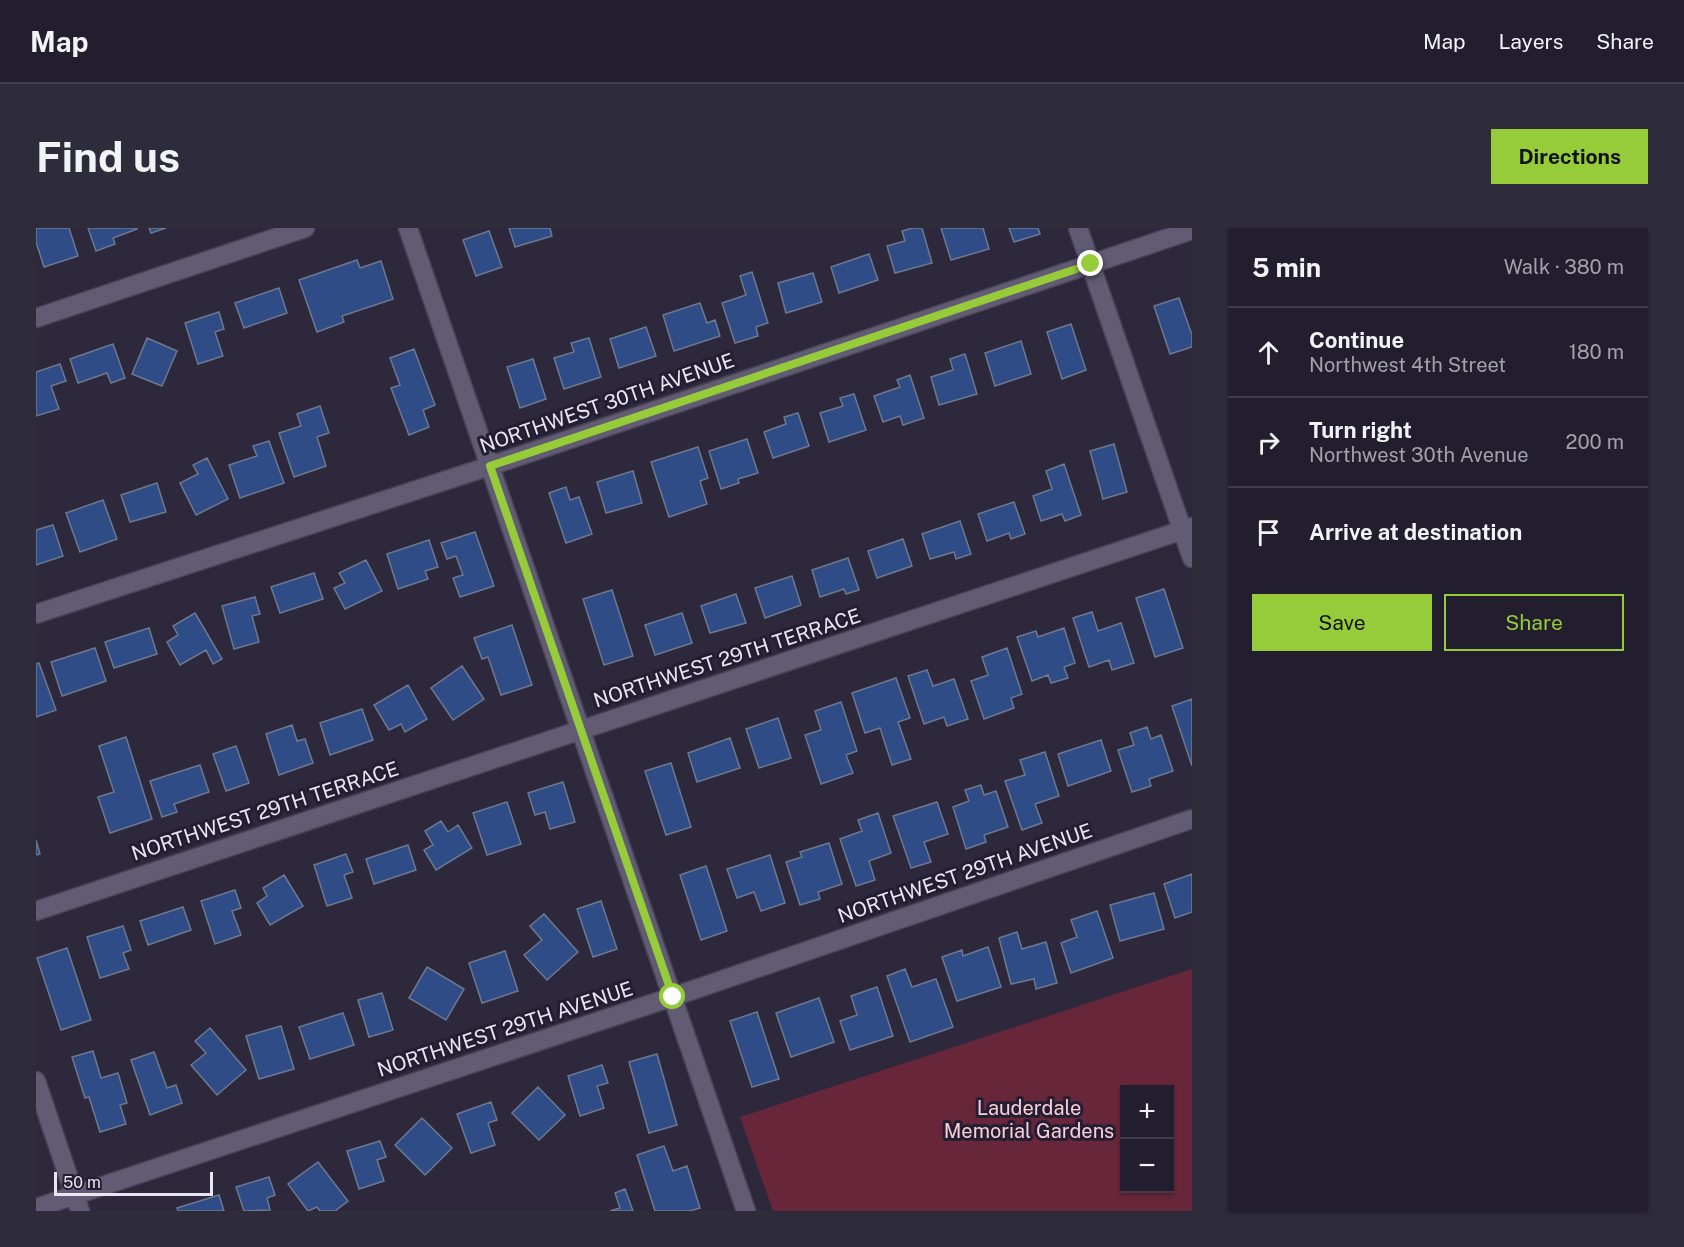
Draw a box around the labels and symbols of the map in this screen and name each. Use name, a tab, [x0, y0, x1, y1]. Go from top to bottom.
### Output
route end	[1077, 250, 1103, 276]
street label: NORTHWEST 30TH AVENUE	[477, 348, 737, 458]
street label: NORTHWEST 29TH TERRACE	[590, 603, 864, 713]
street label: NORTHWEST 29TH TERRACE	[128, 756, 402, 866]
street label: NORTHWEST 29TH AVENUE	[835, 818, 1095, 928]
street label: NORTHWEST 29TH AVENUE	[374, 976, 636, 1082]
route start	[659, 983, 685, 1009]
park label: Lauderdale Memorial Gardens	[944, 1096, 1114, 1143]
scale bar	[54, 1169, 213, 1196]

